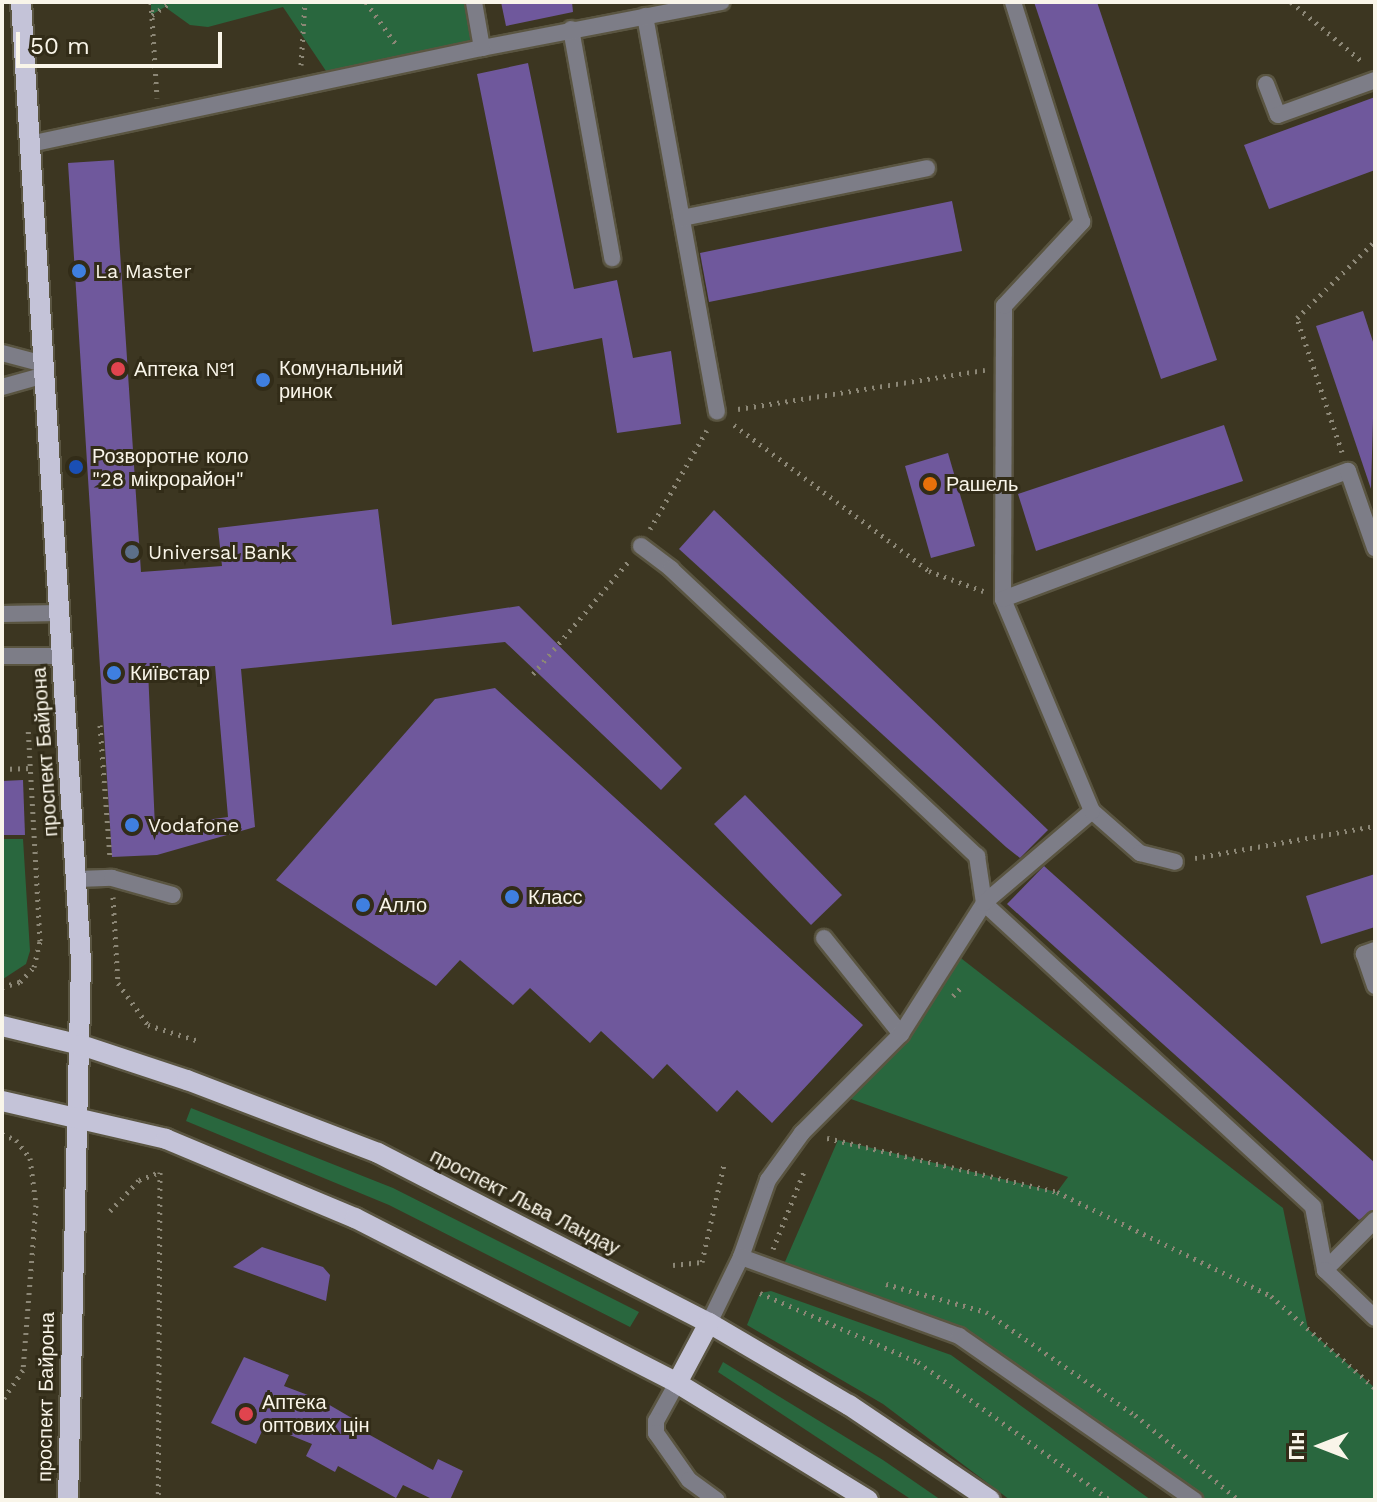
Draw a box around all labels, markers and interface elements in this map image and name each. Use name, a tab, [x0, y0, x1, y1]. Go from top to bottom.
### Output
scale bar	[20, 16, 226, 66]
text: 50 m	[30, 32, 90, 60]
place label: La Master	[95, 259, 192, 283]
marker: La Master	[70, 262, 88, 280]
place label: Комунальний ринок	[279, 356, 403, 403]
place label: Аптека №1	[134, 357, 235, 381]
marker: Аптека №1	[109, 360, 127, 378]
marker: Комунальний ринок	[254, 371, 272, 389]
place label: Розворотне коло "28 мікрорайон"	[92, 444, 249, 491]
marker: Розворотне коло "28 мікрорайон"	[67, 458, 85, 476]
place label: Рашель	[946, 472, 1018, 496]
marker: Рашель	[921, 475, 939, 493]
place label: Universal Bank	[148, 540, 292, 564]
marker: Universal Bank	[123, 543, 141, 561]
place label: Київстар	[130, 661, 210, 685]
marker: Київстар	[105, 664, 123, 682]
street label: проспект Байрона	[27, 666, 63, 838]
place label: Vodafone	[148, 813, 239, 837]
marker: Vodafone	[123, 816, 141, 834]
place label: Класс	[528, 885, 582, 909]
marker: Класс	[503, 888, 521, 906]
place label: Алло	[379, 893, 427, 917]
marker: Алло	[354, 896, 372, 914]
street label: проспект Льва Ландау	[426, 1144, 624, 1260]
street label: проспект Байрона	[33, 1312, 59, 1482]
place label: Аптека оптових цін	[262, 1390, 370, 1437]
marker: Аптека оптових цін	[237, 1405, 255, 1423]
north arrow	[1281, 1406, 1361, 1486]
text: Пн	[1284, 1431, 1309, 1461]

